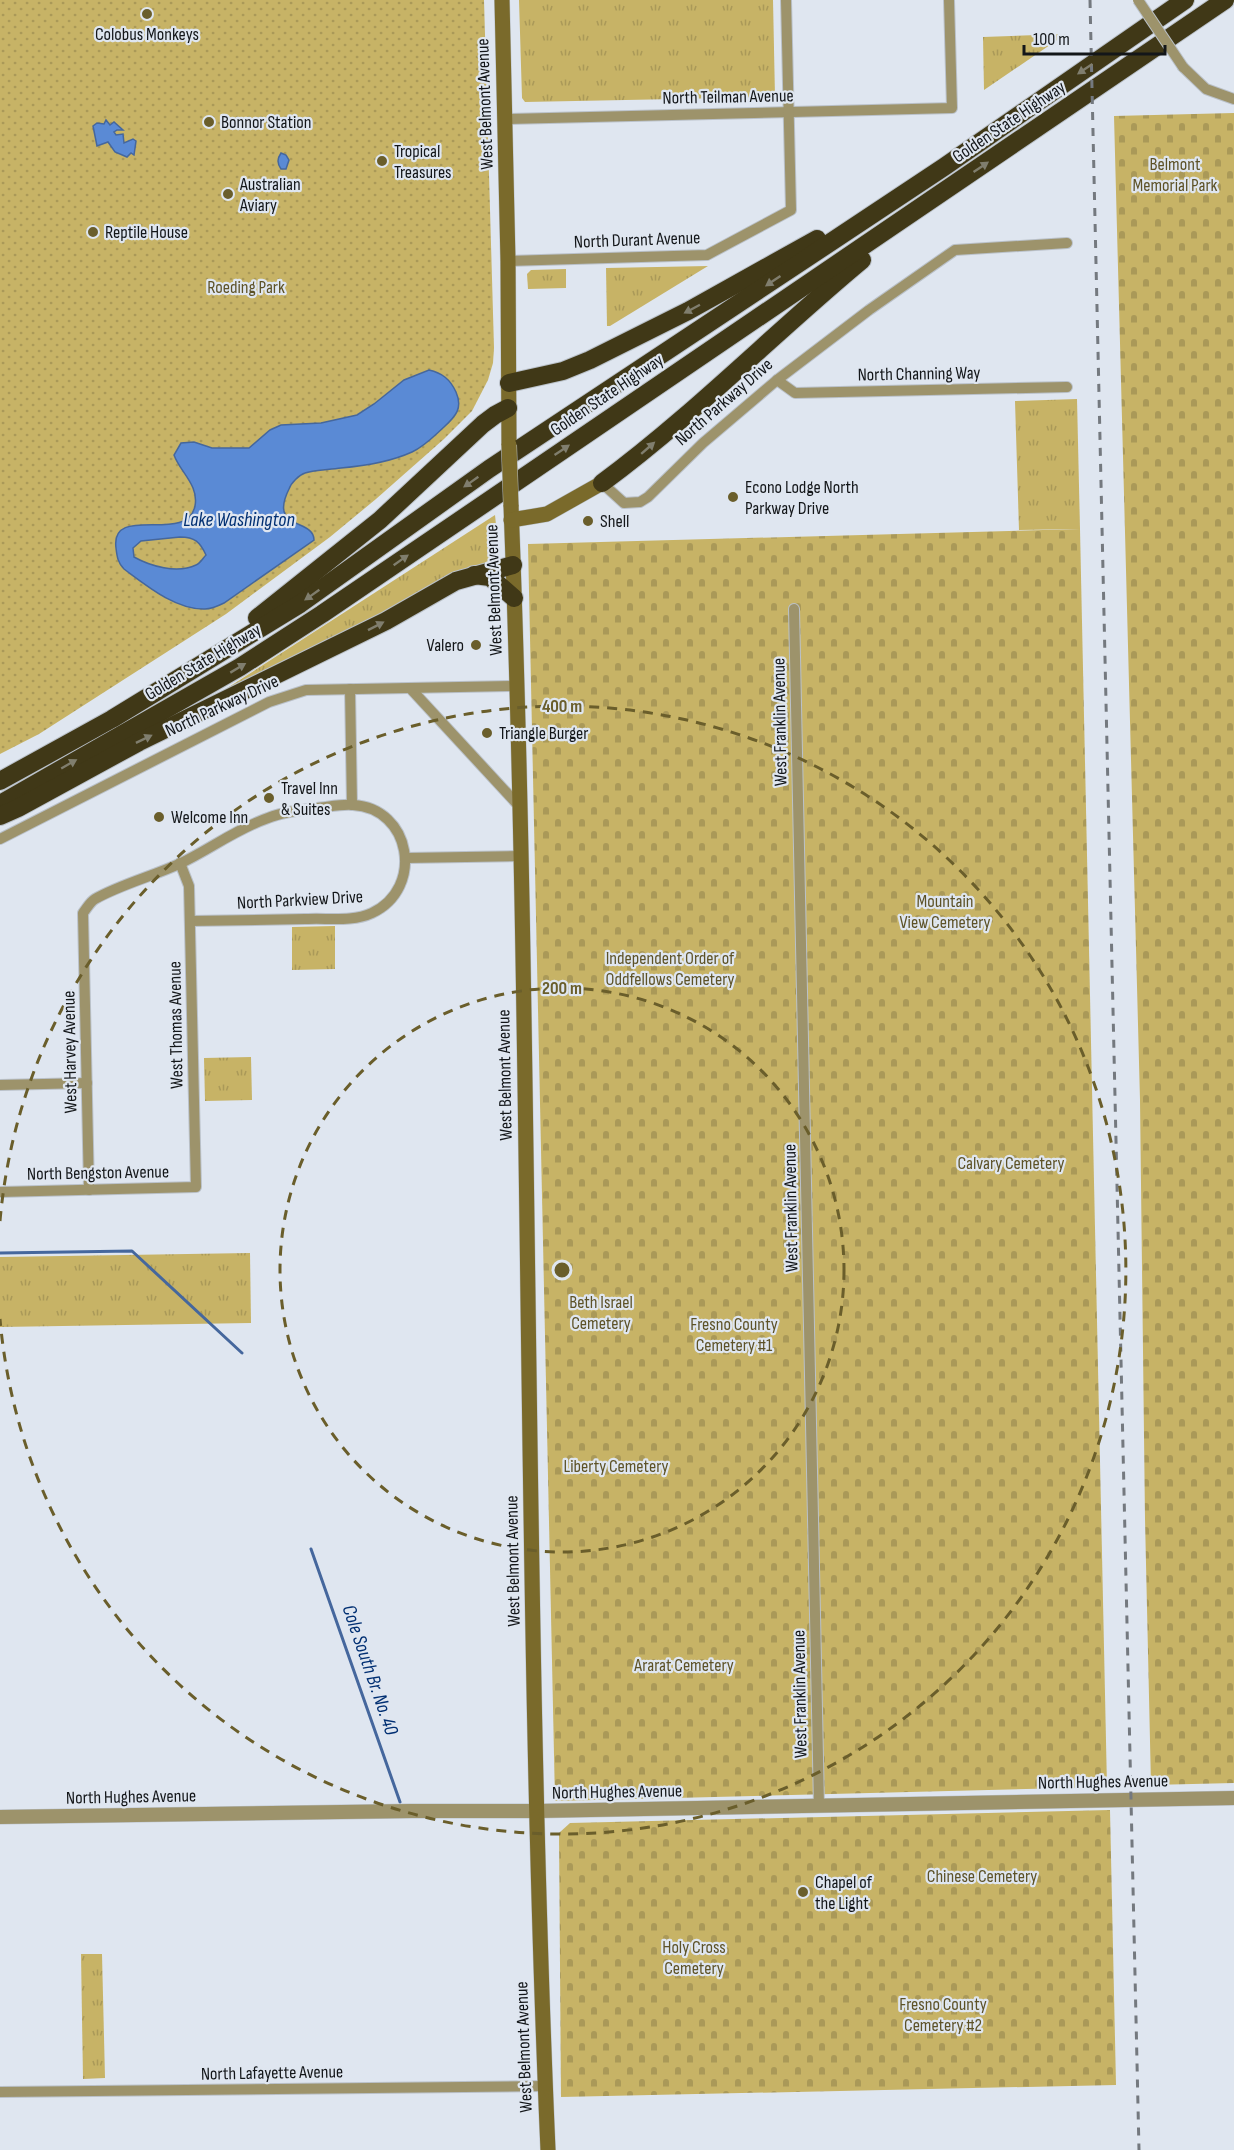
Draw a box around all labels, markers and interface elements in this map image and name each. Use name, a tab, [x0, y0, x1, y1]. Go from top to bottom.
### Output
marker: Colobus Monkeys	[140, 7, 154, 21]
scale bar	[1024, 18, 1165, 56]
place label: Colobus Monkeys	[95, 24, 199, 45]
text: 100 m	[1033, 29, 1070, 50]
street label: West Belmont Avenue	[472, 38, 498, 170]
one-way arrow	[1077, 63, 1093, 75]
street label: Golden State Highway	[949, 76, 1069, 168]
street label: North Teilman Avenue	[662, 85, 794, 109]
place label: Bonnor Station	[221, 112, 311, 133]
marker: Bonnor Station	[202, 115, 216, 129]
place label: Tropical Treasures	[394, 141, 452, 183]
marker: Tropical Treasures	[375, 154, 389, 168]
park label: Belmont Memorial Park	[1133, 154, 1218, 196]
one-way arrow	[972, 161, 988, 173]
place label: Australian Aviary	[239, 174, 301, 216]
marker: Australian Aviary	[221, 187, 235, 201]
place label: Reptile House	[105, 222, 188, 243]
marker: Reptile House	[86, 225, 100, 239]
street label: North Durant Avenue	[573, 227, 701, 253]
one-way arrow	[765, 275, 781, 286]
park label: Roeding Park	[207, 277, 285, 298]
one-way arrow	[683, 304, 700, 314]
street label: Golden State Highway	[547, 349, 667, 441]
street label: North Parkway Drive	[671, 354, 777, 450]
street label: North Channing Way	[857, 362, 981, 386]
one-way arrow	[640, 442, 655, 455]
one-way arrow	[554, 445, 570, 456]
one-way arrow	[463, 476, 479, 488]
place label: Econo Lodge North Parkway Drive	[745, 477, 859, 519]
marker: Econo Lodge North Parkway Drive	[726, 490, 740, 504]
water label: Lake Washington	[183, 508, 295, 532]
place label: Shell	[600, 511, 629, 532]
marker: Shell	[581, 514, 595, 528]
street label: West Belmont Avenue	[481, 524, 507, 656]
one-way arrow	[393, 555, 409, 566]
one-way arrow	[304, 589, 320, 601]
street label: Golden State Highway	[141, 619, 265, 705]
one-way arrow	[367, 621, 385, 631]
place label: Valero	[427, 635, 464, 656]
marker: Valero	[469, 638, 483, 652]
street label: West Franklin Avenue	[768, 658, 792, 786]
one-way arrow	[230, 662, 246, 673]
street label: North Parkway Drive	[162, 671, 282, 741]
text: 400 m	[542, 696, 582, 717]
place label: Triangle Burger	[499, 723, 588, 744]
marker: Triangle Burger	[480, 726, 494, 740]
one-way arrow	[136, 735, 153, 744]
one-way arrow	[61, 759, 77, 770]
place label: Travel Inn & Suites	[281, 778, 338, 820]
marker: Travel Inn & Suites	[262, 791, 276, 805]
place label: Welcome Inn	[171, 807, 248, 828]
marker: Welcome Inn	[152, 810, 166, 824]
street label: North Parkview Drive	[236, 886, 364, 914]
park label: Mountain View Cemetery	[900, 891, 991, 933]
park label: Independent Order of Oddfellows Cemetery	[606, 948, 735, 990]
street label: West Thomas Avenue	[164, 961, 188, 1089]
text: 200 m	[542, 978, 582, 999]
street label: West Harvey Avenue	[58, 991, 82, 1113]
street label: West Belmont Avenue	[493, 1009, 517, 1141]
street label: West Franklin Avenue	[779, 1144, 803, 1272]
park label: Calvary Cemetery	[958, 1153, 1064, 1174]
street label: North Bengston Avenue	[27, 1161, 169, 1185]
centre of rings	[552, 1260, 572, 1280]
park label: Beth Israel Cemetery	[569, 1292, 633, 1334]
park label: Fresno County Cemetery #1	[690, 1314, 778, 1356]
park label: Liberty Cemetery	[564, 1456, 668, 1477]
street label: West Belmont Avenue	[501, 1495, 525, 1627]
water label: Cole South Br. No. 40	[336, 1602, 404, 1738]
street label: West Franklin Avenue	[788, 1630, 812, 1758]
park label: Ararat Cemetery	[633, 1655, 734, 1676]
street label: North Hughes Avenue	[1038, 1770, 1168, 1794]
street label: North Hughes Avenue	[552, 1780, 682, 1804]
street label: North Hughes Avenue	[66, 1785, 196, 1809]
park label: Chinese Cemetery	[927, 1866, 1037, 1887]
place label: Chapel of the Light	[815, 1872, 873, 1914]
marker: Chapel of the Light	[796, 1885, 810, 1899]
park label: Holy Cross Cemetery	[662, 1937, 726, 1979]
street label: West Belmont Avenue	[511, 1981, 537, 2113]
park label: Fresno County Cemetery #2	[899, 1994, 987, 2036]
street label: North Lafayette Avenue	[201, 2061, 343, 2085]

